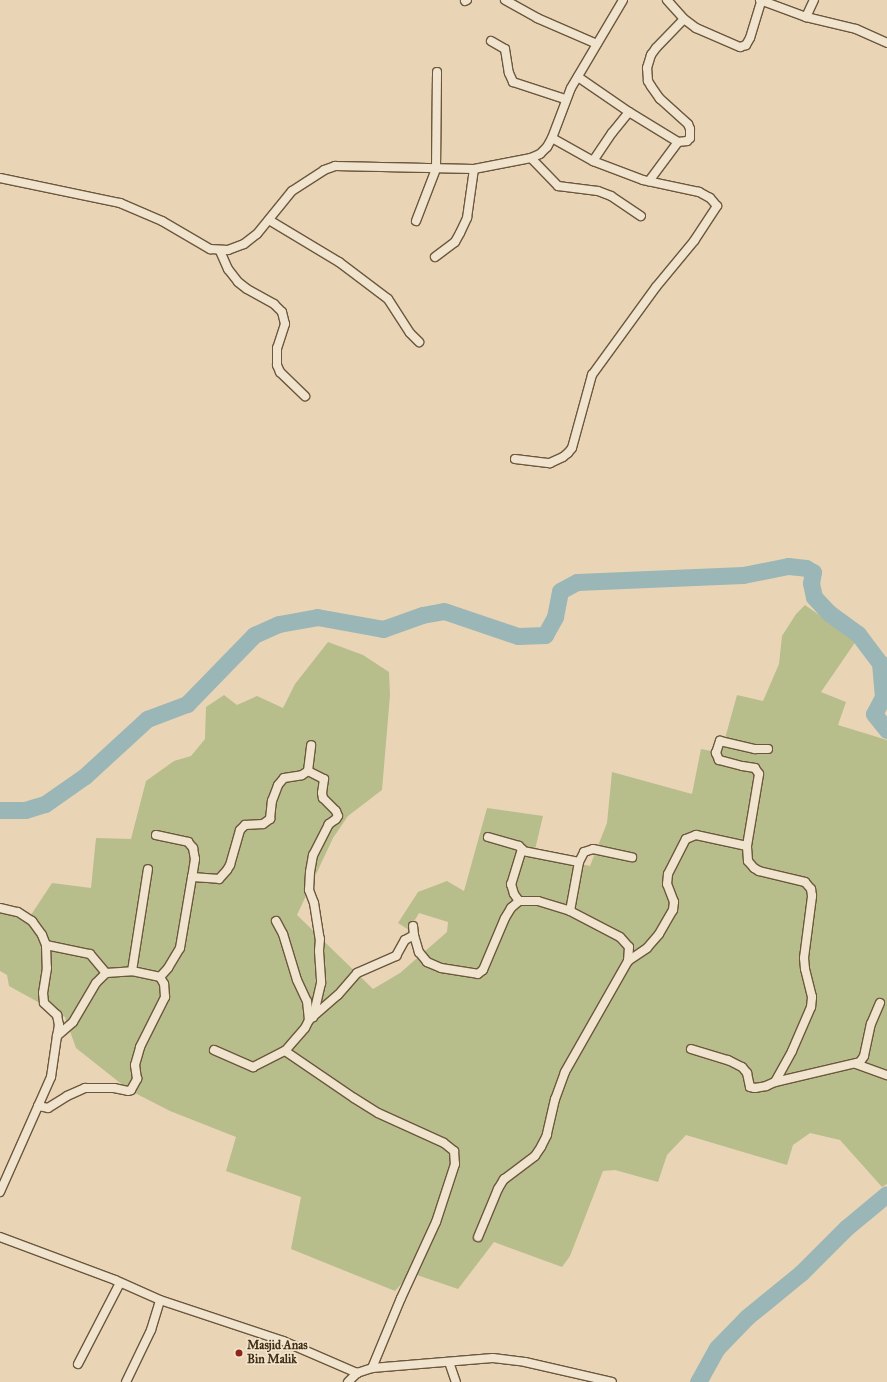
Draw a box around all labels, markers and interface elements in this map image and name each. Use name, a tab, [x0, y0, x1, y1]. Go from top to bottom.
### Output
place label: Masjid Anas Bin Malik	[247, 1339, 308, 1367]
marker: Masjid Anas Bin Malik	[234, 1348, 244, 1358]

